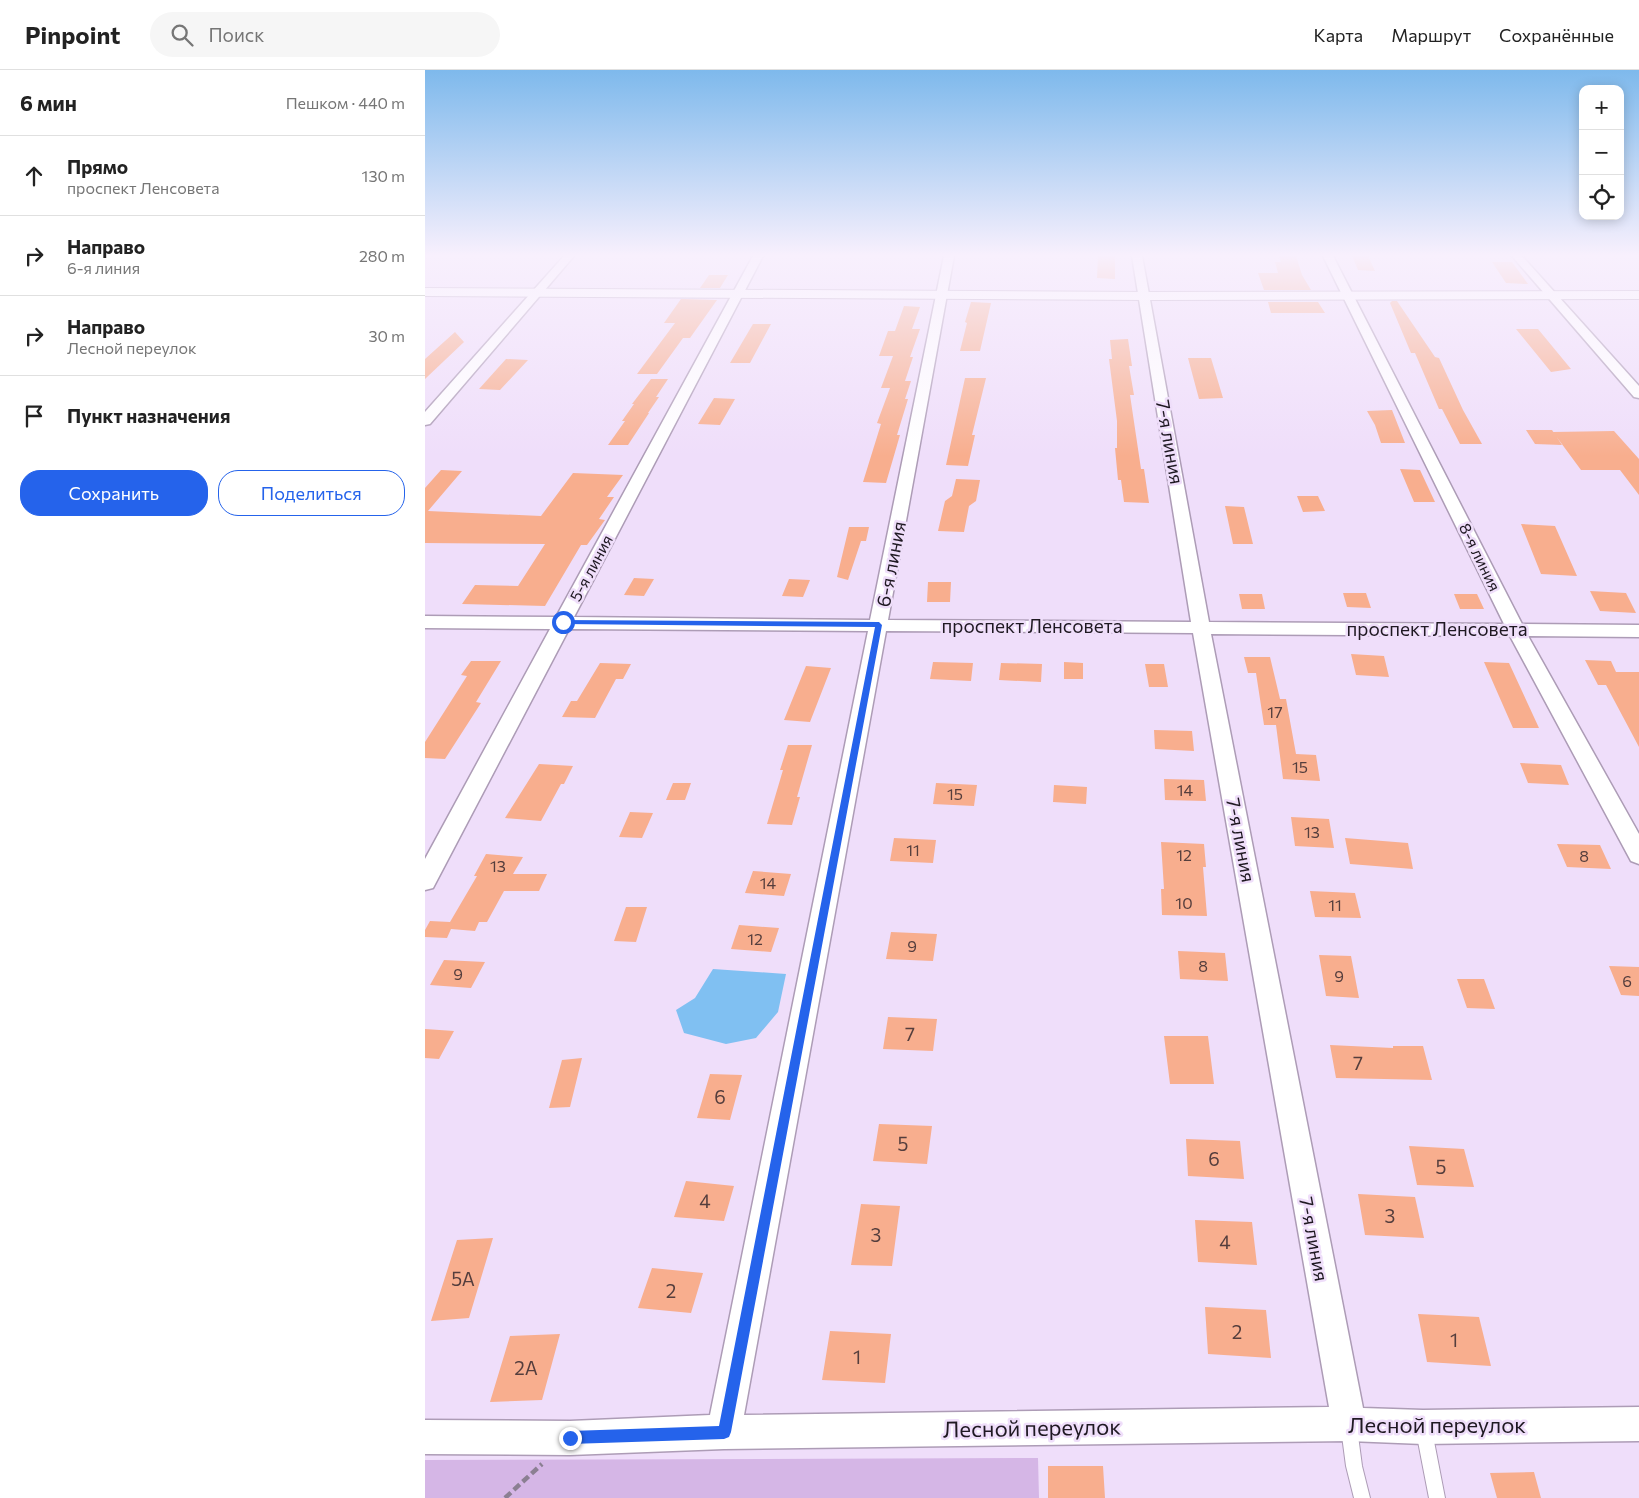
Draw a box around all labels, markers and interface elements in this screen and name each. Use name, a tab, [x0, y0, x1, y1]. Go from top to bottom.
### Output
search box	[150, 12, 500, 57]
text: Pinpoint	[25, 20, 120, 49]
icon: search	[168, 21, 196, 49]
text: Поиск	[208, 23, 264, 46]
text: Карта	[1314, 24, 1363, 46]
text: Маршрут	[1391, 24, 1471, 46]
text: Сохранённые	[1499, 24, 1614, 46]
map controls	[1579, 85, 1624, 220]
button: +	[1579, 85, 1624, 130]
text: 6 мин	[20, 90, 77, 115]
text: Пешком · 440 m	[286, 93, 405, 112]
button: −	[1579, 130, 1624, 175]
text: Прямо	[67, 155, 128, 178]
icon: ahead	[20, 162, 48, 190]
text: 130 m	[362, 166, 405, 185]
button: locate	[1579, 175, 1624, 220]
text: проспект Ленсовета	[67, 178, 219, 197]
text: Направо	[67, 235, 145, 258]
icon: right	[20, 242, 48, 270]
text: 280 m	[359, 246, 405, 265]
text: 6-я линия	[67, 258, 140, 277]
text: Направо	[67, 315, 145, 338]
icon: right	[20, 322, 48, 350]
text: 30 m	[368, 326, 405, 345]
text: Лесной переулок	[67, 338, 197, 357]
street label: 7-я линия	[1152, 398, 1189, 486]
icon: arrive	[20, 402, 48, 430]
text: Пункт назначения	[67, 404, 230, 427]
button: Сохранить	[20, 470, 208, 516]
button: Поделиться	[218, 470, 405, 516]
street label: 6-я линия	[871, 519, 910, 609]
street label: 8-я линия	[1456, 520, 1505, 594]
street label: 5-я линия	[565, 531, 616, 604]
route start	[552, 611, 575, 634]
street label: проспект Ленсовета	[941, 614, 1123, 637]
street label: проспект Ленсовета	[1346, 617, 1528, 640]
house number: 17	[1267, 702, 1283, 721]
house number: 15	[1292, 757, 1308, 776]
house number: 14	[1177, 780, 1194, 799]
house number: 15	[947, 784, 963, 803]
street label: 7-я линия	[1222, 796, 1261, 884]
house number: 13	[1304, 822, 1320, 841]
house number: 11	[906, 840, 920, 859]
house number: 12	[1176, 845, 1192, 864]
house number: 8	[1579, 846, 1589, 865]
house number: 13	[490, 856, 506, 875]
house number: 14	[760, 873, 777, 892]
house number: 10	[1175, 893, 1193, 912]
house number: 11	[1328, 895, 1342, 914]
house number: 12	[747, 929, 763, 948]
house number: 9	[907, 936, 917, 955]
house number: 8	[1198, 956, 1208, 975]
house number: 9	[453, 964, 463, 983]
house number: 9	[1334, 966, 1344, 985]
house number: 6	[1622, 971, 1632, 990]
house number: 7	[905, 1022, 915, 1045]
house number: 7	[1353, 1051, 1363, 1074]
house number: 6	[714, 1085, 726, 1108]
house number: 5	[898, 1132, 908, 1155]
house number: 6	[1208, 1147, 1220, 1170]
house number: 5	[1436, 1155, 1446, 1178]
house number: 4	[699, 1189, 711, 1212]
street label: 7-я линия	[1295, 1195, 1334, 1283]
house number: 3	[1385, 1204, 1395, 1227]
house number: 3	[871, 1223, 881, 1246]
house number: 4	[1219, 1230, 1231, 1253]
house number: 5А	[451, 1267, 475, 1290]
house number: 2	[666, 1279, 676, 1302]
house number: 2	[1232, 1320, 1242, 1343]
house number: 1	[1450, 1328, 1458, 1351]
house number: 1	[853, 1345, 861, 1368]
house number: 2А	[514, 1356, 538, 1379]
street label: Лесной переулок	[1348, 1411, 1526, 1438]
street label: Лесной переулок	[943, 1412, 1122, 1443]
route end	[559, 1427, 582, 1450]

